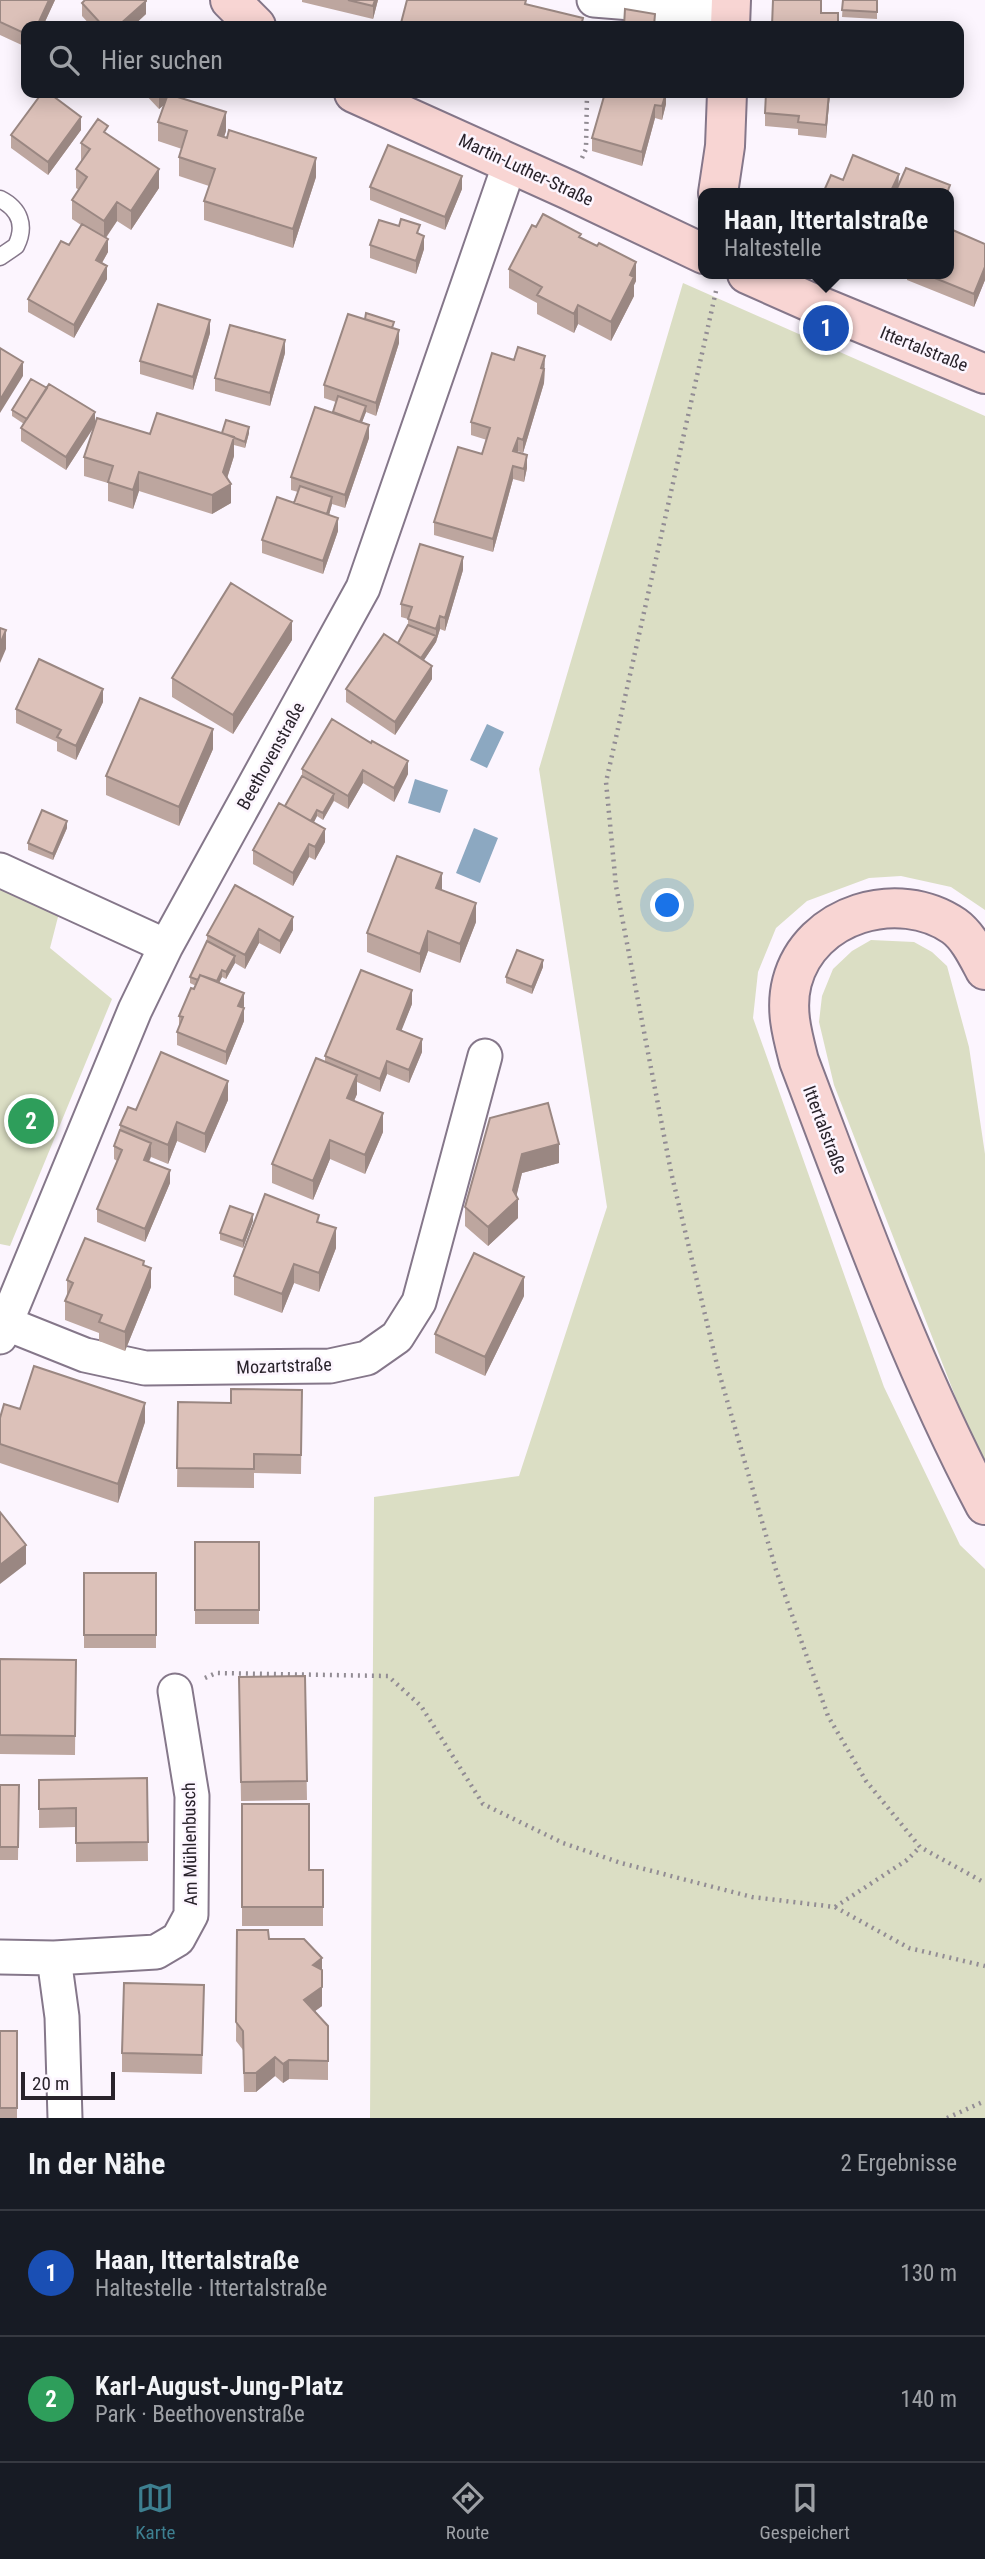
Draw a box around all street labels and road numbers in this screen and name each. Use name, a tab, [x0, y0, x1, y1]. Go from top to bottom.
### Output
street label: Martin-Luther-Straße	[455, 129, 597, 210]
street label: Ittertalstraße	[877, 321, 971, 376]
street label: Beethovenstraße	[232, 698, 309, 813]
street label: Ittertalstraße	[799, 1083, 852, 1177]
street label: Mozartstraße	[236, 1353, 332, 1378]
street label: Am Mühlenbusch	[178, 1782, 201, 1906]

